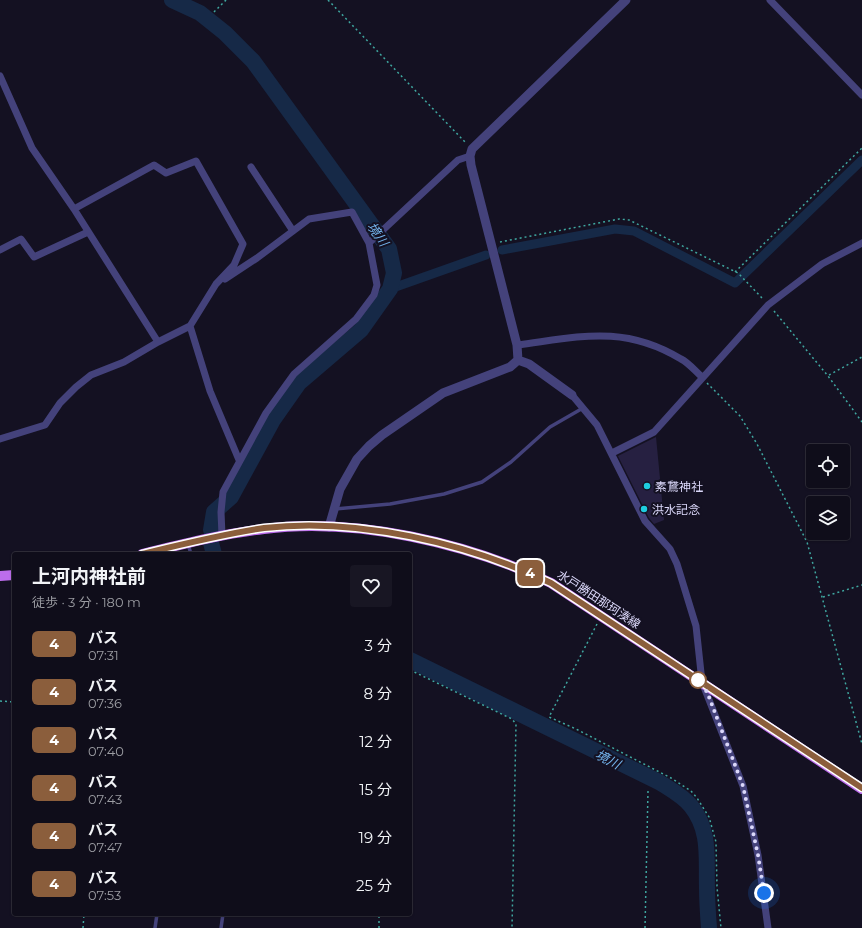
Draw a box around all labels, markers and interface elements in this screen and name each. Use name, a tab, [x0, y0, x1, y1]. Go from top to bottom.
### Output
water label: 境川	[364, 219, 393, 251]
map controls	[806, 444, 850, 540]
button: locate	[806, 444, 850, 488]
place label: 素鵞神社	[655, 479, 703, 494]
marker: 素鵞神社	[642, 481, 652, 491]
button: layers	[806, 496, 850, 540]
place label: 洪水記念	[652, 502, 700, 517]
marker: 洪水記念	[639, 504, 649, 514]
line badge: 4	[517, 560, 543, 586]
text: 4	[525, 564, 535, 582]
text: 上河内神社前	[32, 565, 146, 588]
button: heart	[350, 565, 392, 607]
street label: 水戸勝田那珂湊線	[555, 567, 643, 631]
text: 徒歩 · 3 分 · 180 m	[32, 594, 141, 610]
text: バス	[88, 628, 118, 647]
text: 4	[49, 635, 59, 653]
text: 3 分	[365, 636, 392, 655]
text: 07:31	[88, 647, 119, 663]
unlabelled marker	[689, 671, 707, 689]
text: バス	[88, 676, 118, 695]
text: 4	[49, 683, 59, 701]
text: 8 分	[363, 684, 392, 703]
text: 07:36	[88, 695, 122, 711]
text: バス	[88, 724, 118, 743]
text: 4	[49, 731, 59, 749]
text: 12 分	[359, 732, 392, 751]
text: 07:40	[88, 743, 124, 759]
water label: 境川	[593, 746, 625, 773]
text: バス	[88, 772, 118, 791]
text: 4	[49, 779, 59, 797]
text: 15 分	[359, 780, 392, 799]
text: 07:43	[88, 791, 122, 807]
text: バス	[88, 820, 118, 839]
text: 4	[49, 827, 59, 845]
text: 19 分	[359, 828, 392, 847]
text: 07:47	[88, 839, 122, 855]
text: バス	[88, 868, 118, 887]
text: 4	[49, 875, 59, 893]
text: 25 分	[356, 876, 392, 895]
your location	[754, 883, 774, 903]
text: 07:53	[88, 887, 121, 903]

